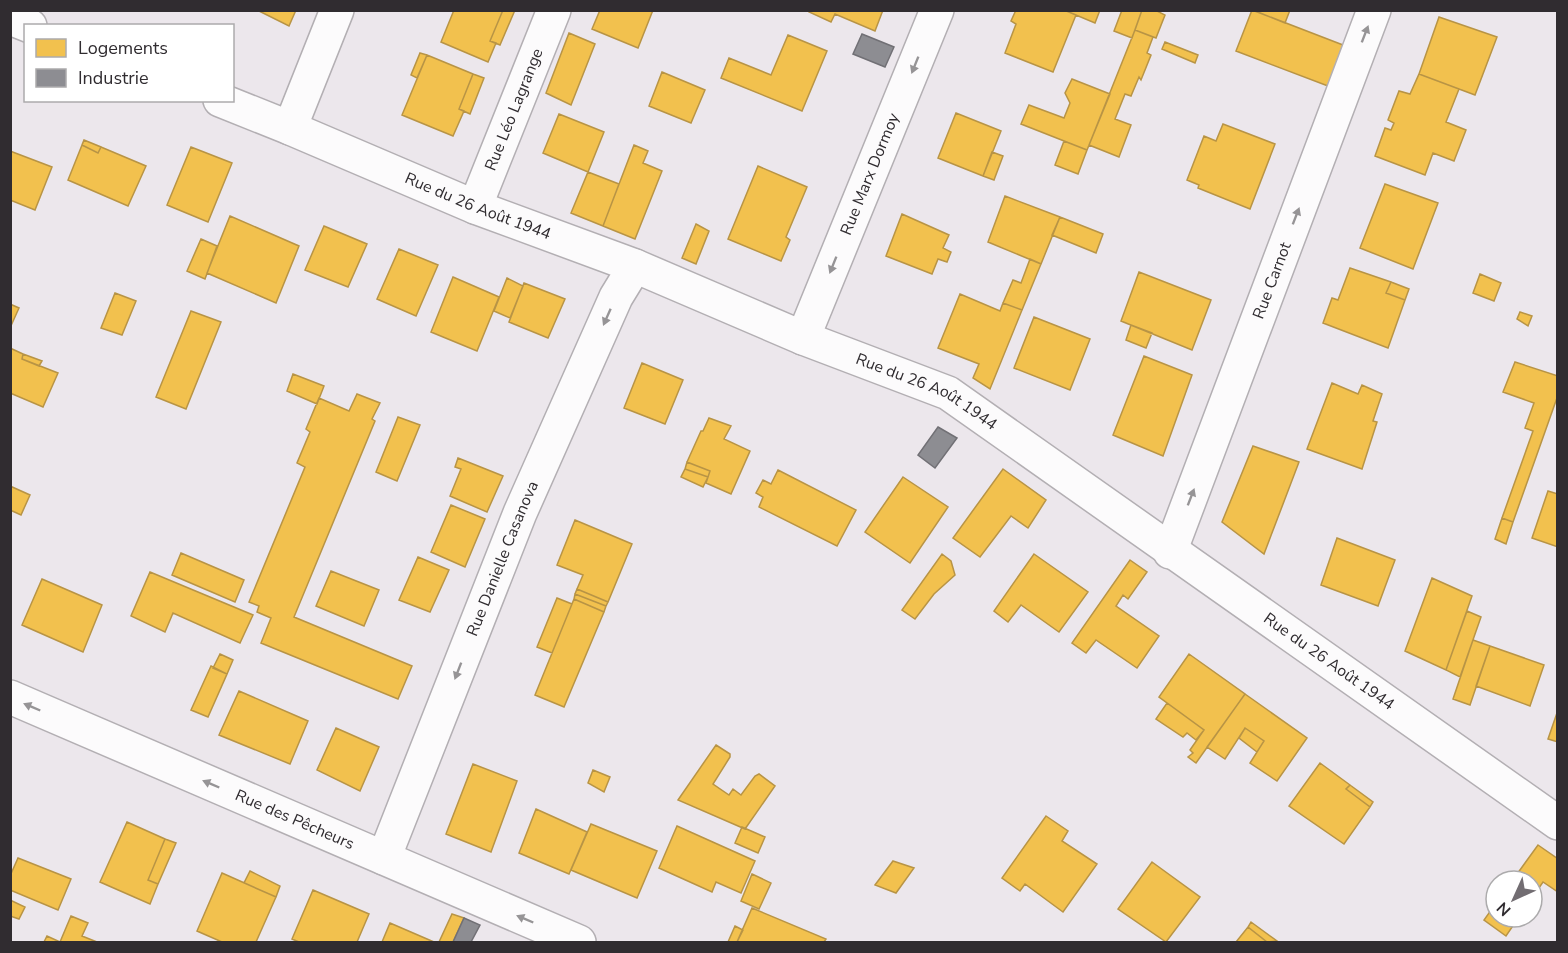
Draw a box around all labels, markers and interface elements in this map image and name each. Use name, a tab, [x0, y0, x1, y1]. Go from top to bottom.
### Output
legend	[24, 24, 234, 102]
one-way arrow	[1361, 25, 1370, 43]
text: Logements	[78, 36, 168, 60]
street label: Rue Léo Lagrange	[480, 45, 549, 174]
one-way arrow	[910, 56, 920, 74]
text: Industrie	[78, 66, 149, 90]
street label: Rue Marx Dormoy	[835, 109, 905, 239]
street label: Rue du 26 Août 1944	[401, 167, 555, 245]
one-way arrow	[1292, 207, 1301, 225]
street label: Rue Carnot	[1248, 239, 1297, 322]
one-way arrow	[828, 256, 838, 274]
one-way arrow	[602, 309, 612, 327]
street label: Rue du 26 Août 1944	[853, 348, 1002, 436]
street label: Rue Danielle Casanova	[461, 477, 544, 640]
one-way arrow	[1186, 488, 1196, 506]
street label: Rue du 26 Août 1944	[1259, 608, 1399, 716]
one-way arrow	[453, 662, 462, 680]
one-way arrow	[23, 702, 40, 711]
one-way arrow	[202, 778, 220, 788]
street label: Rue des Pêcheurs	[232, 784, 358, 855]
north arrow	[1484, 869, 1544, 929]
text: N	[1492, 897, 1516, 921]
one-way arrow	[516, 914, 534, 923]

